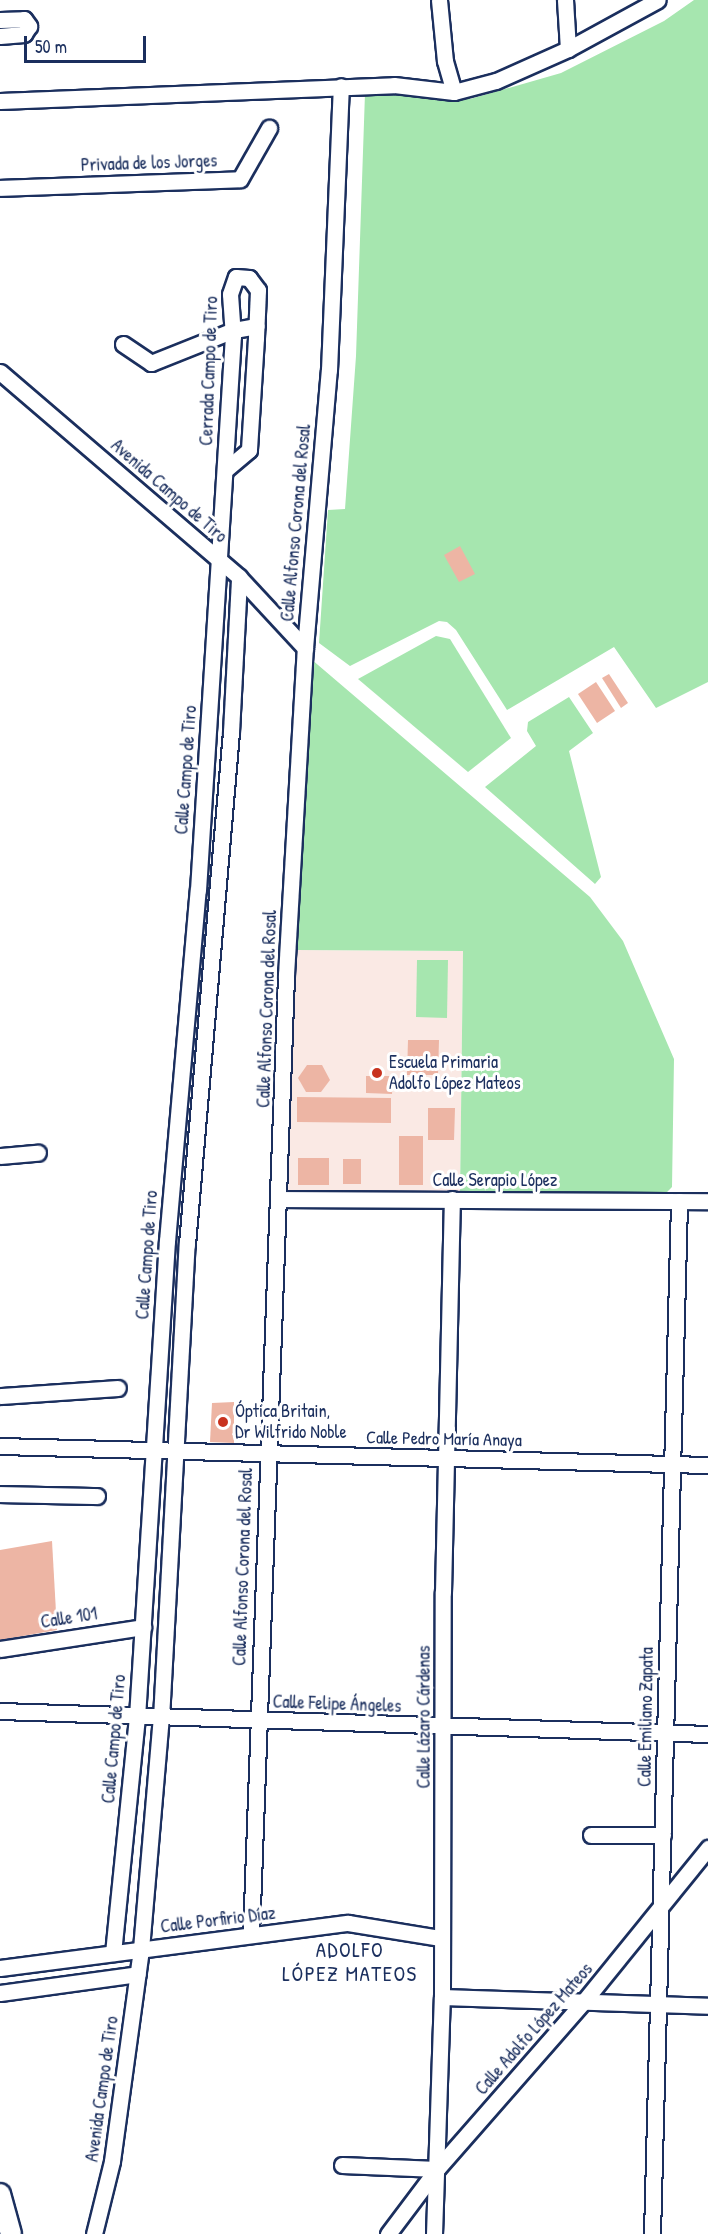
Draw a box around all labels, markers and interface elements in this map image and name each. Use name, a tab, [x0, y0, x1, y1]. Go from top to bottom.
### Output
scale bar	[27, 24, 148, 62]
text: 50 m	[35, 34, 67, 59]
street label: Privada de los Jorges	[80, 150, 218, 176]
street label: Cerrada Campo de Tiro	[196, 296, 222, 446]
street label: Calle Alfonso Corona del Rosal	[277, 424, 315, 622]
street label: Avenida Campo de Tiro	[107, 435, 231, 547]
street label: Calle Campo de Tiro	[171, 705, 201, 835]
street label: Calle Alfonso Corona del Rosal	[253, 910, 281, 1108]
place label: Escuela Primaria Adolfo López Mateos	[389, 1052, 521, 1094]
marker: Escuela Primaria Adolfo López Mateos	[370, 1066, 384, 1080]
street label: Calle Serapio López	[432, 1169, 558, 1191]
street label: Calle Campo de Tiro	[132, 1190, 162, 1320]
place label: Óptica Britain, Dr Wilfrido Noble	[235, 1401, 347, 1444]
marker: Óptica Britain, Dr Wilfrido Noble	[216, 1415, 230, 1429]
street label: Calle Pedro María Anaya	[366, 1427, 522, 1451]
street label: Calle Alfonso Corona del Rosal	[229, 1468, 257, 1666]
street label: Calle 101	[39, 1603, 99, 1633]
street label: Calle Lázaro Cárdenas	[413, 1646, 435, 1788]
street label: Calle Emiliano Zapata	[634, 1647, 658, 1787]
street label: Calle Campo de Tiro	[98, 1674, 130, 1804]
street label: Calle Felipe Ángeles	[272, 1691, 402, 1717]
street label: Calle Porfirio Díaz	[159, 1902, 277, 1938]
district label: ADOLFO LÓPEZ MATEOS	[282, 1937, 418, 1987]
street label: Calle Adolfo López Mateos	[471, 1959, 597, 2099]
street label: Avenida Campo de Tiro	[81, 2015, 123, 2163]

